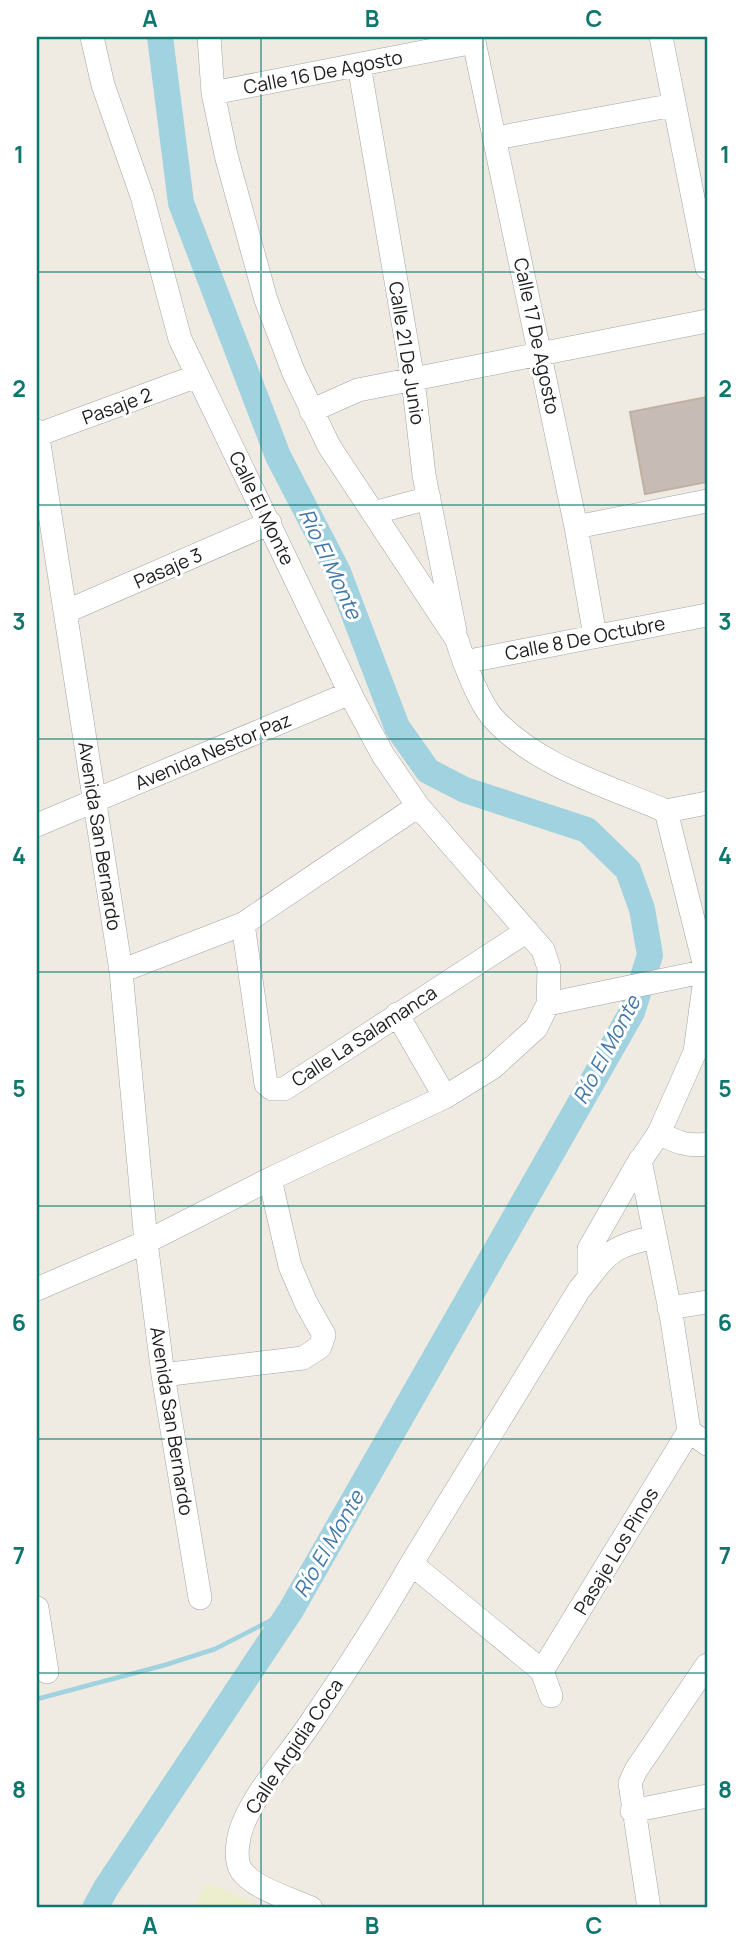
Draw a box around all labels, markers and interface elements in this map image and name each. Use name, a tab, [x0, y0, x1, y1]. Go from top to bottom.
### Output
text: A	[142, 2, 158, 34]
text: B	[365, 2, 379, 34]
text: C	[586, 2, 603, 34]
street label: Calle 16 De Agosto	[241, 44, 405, 100]
text: 1	[14, 138, 24, 170]
text: 1	[720, 138, 730, 170]
street label: Calle 17 De Agosto	[508, 255, 566, 417]
street label: Calle 21 De Junio	[383, 280, 431, 426]
text: 2	[12, 372, 26, 404]
text: 2	[718, 372, 732, 404]
street label: Pasaje 2	[78, 381, 156, 431]
street label: Calle El Monte	[223, 447, 301, 569]
water label: Río El Monte	[293, 504, 369, 625]
street label: Pasaje 3	[130, 541, 206, 595]
text: 3	[12, 605, 26, 637]
text: 3	[718, 605, 732, 637]
street label: Calle 8 De Octubre	[503, 610, 667, 666]
street label: Avenida Nestor Paz	[131, 706, 295, 796]
street label: Avenida San Bernardo	[72, 740, 128, 932]
text: 4	[12, 839, 26, 871]
text: 4	[718, 839, 732, 871]
street label: Calle La Salamanca	[286, 979, 442, 1093]
water label: Río El Monte	[566, 989, 647, 1108]
text: 5	[12, 1072, 26, 1104]
text: 5	[718, 1072, 732, 1104]
text: 6	[12, 1306, 26, 1338]
text: 6	[718, 1306, 732, 1338]
street label: Avenida San Bernardo	[144, 1325, 200, 1517]
street label: Pasaje Los Pinos	[568, 1482, 664, 1620]
water label: Río El Monte	[286, 1484, 371, 1602]
text: 7	[13, 1539, 25, 1571]
text: 7	[719, 1539, 731, 1571]
street label: Calle Argidia Coca	[239, 1673, 349, 1819]
text: 8	[12, 1773, 26, 1805]
text: 8	[718, 1773, 732, 1805]
text: A	[142, 1909, 158, 1941]
text: B	[365, 1909, 379, 1941]
text: C	[586, 1909, 603, 1941]

